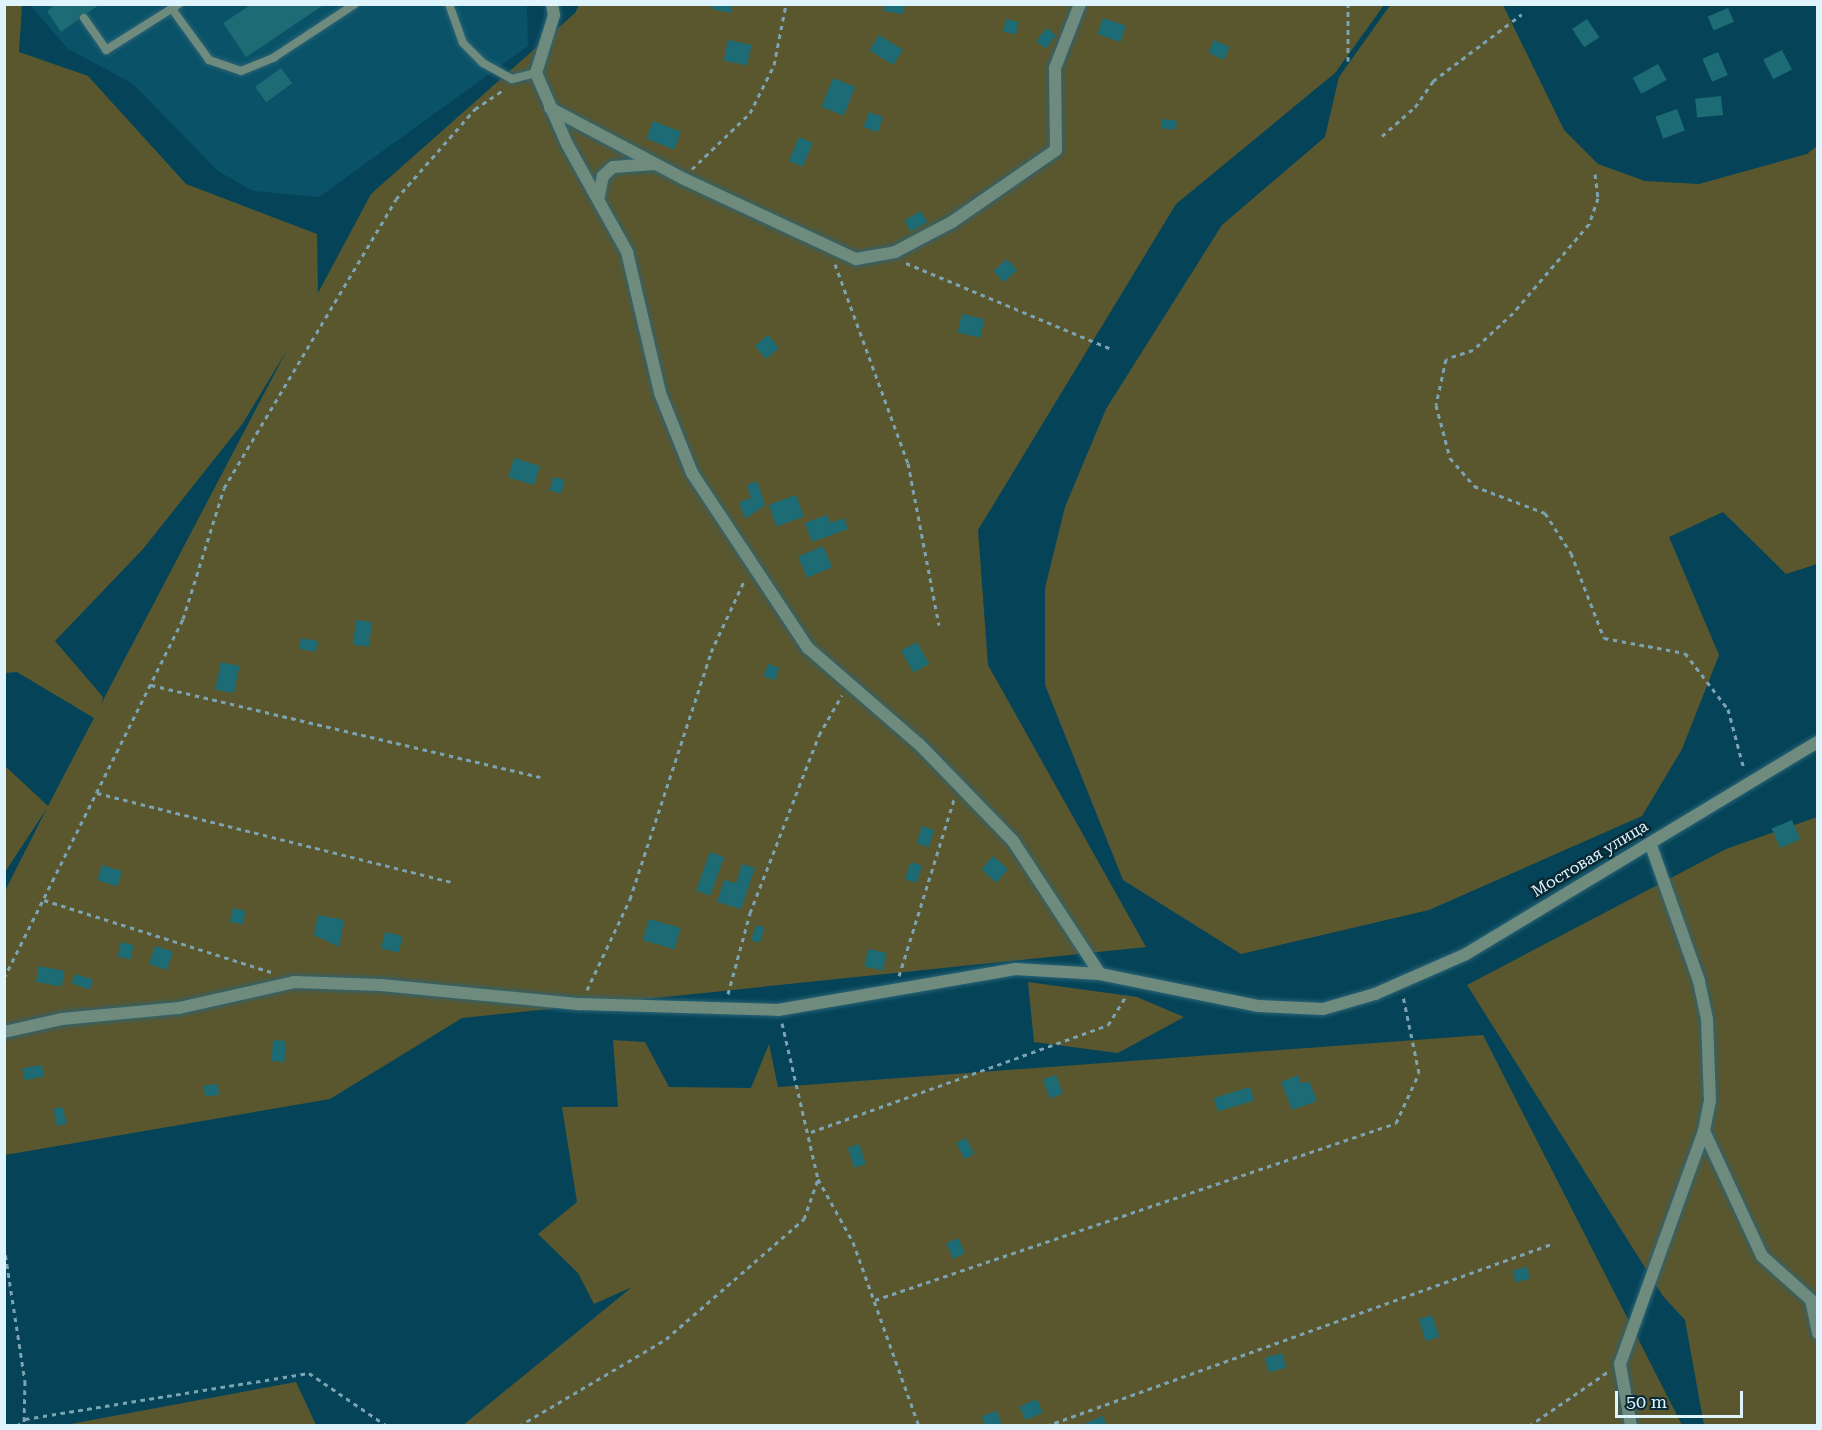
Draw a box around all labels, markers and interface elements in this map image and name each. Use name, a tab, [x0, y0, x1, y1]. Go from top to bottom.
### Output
street label: Мостовая улица	[1528, 817, 1652, 901]
scale bar	[1618, 1379, 1746, 1417]
text: 50 m	[1626, 1391, 1667, 1412]

